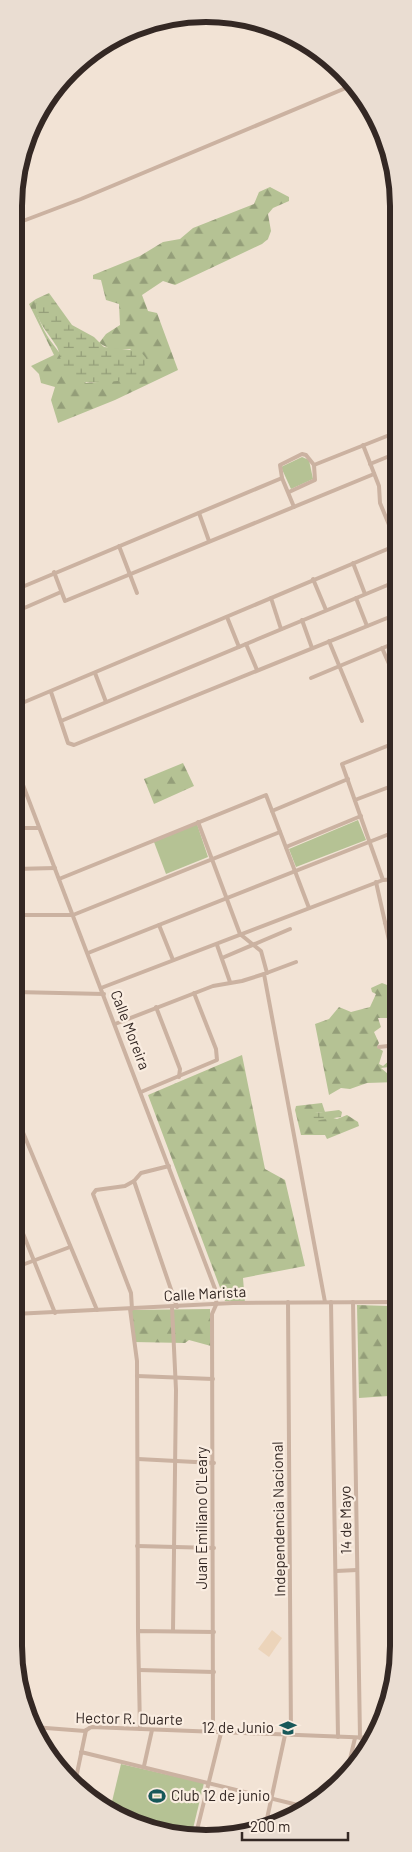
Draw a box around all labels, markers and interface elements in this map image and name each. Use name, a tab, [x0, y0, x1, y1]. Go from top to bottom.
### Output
street label: Calle Moreira	[108, 987, 154, 1072]
street label: Calle Marista	[163, 1282, 247, 1304]
street label: Independencia Nacional	[268, 1441, 288, 1597]
street label: Juan Emiliano O'Leary	[192, 1446, 210, 1590]
street label: 14 de Mayo	[335, 1485, 355, 1555]
street label: Hector R. Duarte	[75, 1708, 183, 1728]
place label: 12 de Junio	[202, 1718, 274, 1736]
school or university icon: 12 de Junio	[278, 1718, 298, 1738]
sports icon: Club 12 de junio	[147, 1786, 167, 1806]
place label: Club 12 de junio	[171, 1786, 270, 1804]
scale bar	[242, 1810, 348, 1842]
text: 200 m	[250, 1817, 290, 1835]

